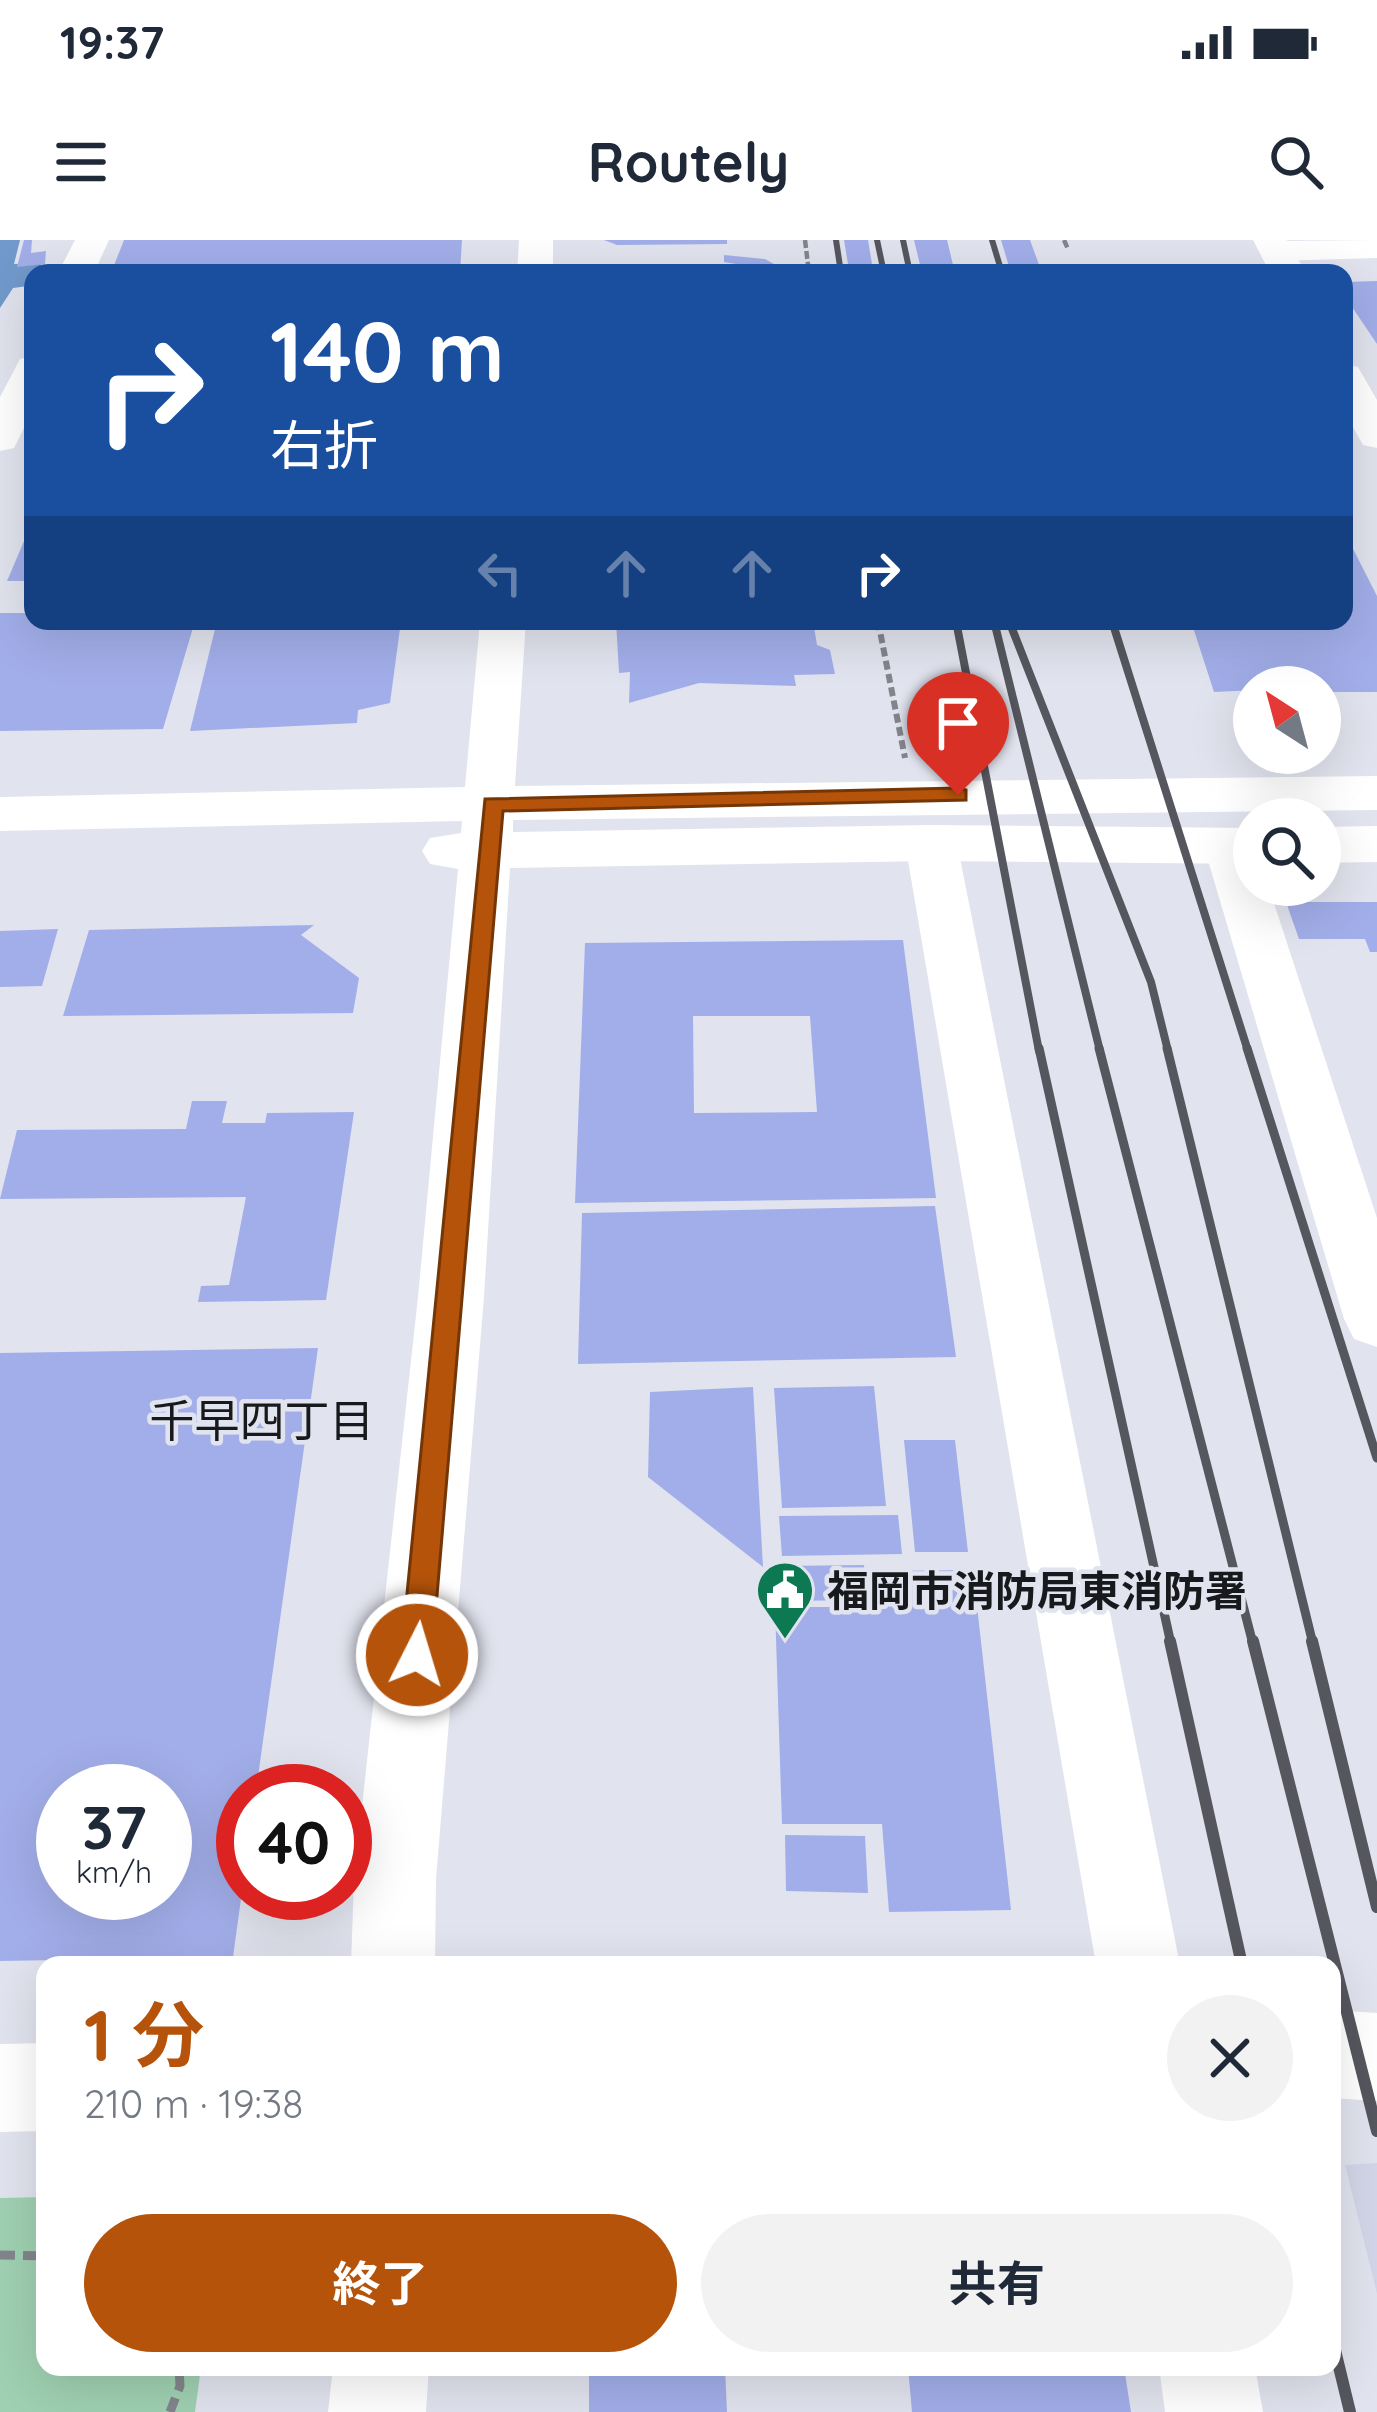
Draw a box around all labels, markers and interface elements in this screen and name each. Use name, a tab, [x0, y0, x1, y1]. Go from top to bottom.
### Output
text: 19:37	[60, 14, 164, 70]
text: Routely	[588, 128, 789, 196]
icon: menu	[48, 129, 114, 195]
icon: search	[1263, 129, 1329, 195]
text: 140 m	[270, 298, 505, 403]
icon: right	[72, 312, 228, 468]
text: 右折	[270, 411, 378, 479]
icon: left	[467, 540, 533, 606]
icon: ahead	[593, 540, 659, 606]
icon: ahead	[719, 540, 785, 606]
icon: right	[845, 540, 911, 606]
north arrow	[1233, 666, 1341, 774]
map controls	[1233, 666, 1341, 906]
pin	[907, 672, 1009, 795]
icon: arrive	[925, 690, 991, 756]
button: search	[1233, 798, 1341, 906]
district label: 千早四丁目	[149, 1392, 375, 1448]
public building icon: 福岡市消防局東消防署	[754, 1559, 816, 1641]
place label: 福岡市消防局東消防署	[827, 1564, 1247, 1617]
position arrow	[354, 1592, 480, 1718]
speed limit sign: 40	[216, 1764, 372, 1920]
text: 37	[81, 1789, 147, 1864]
text: km/h	[76, 1853, 152, 1891]
text: 1 分	[84, 1989, 204, 2079]
button: close	[1167, 1995, 1293, 2121]
text: 210 m · 19:38	[84, 2079, 303, 2128]
button: 終了	[84, 2214, 677, 2352]
button: 共有	[701, 2214, 1293, 2352]

